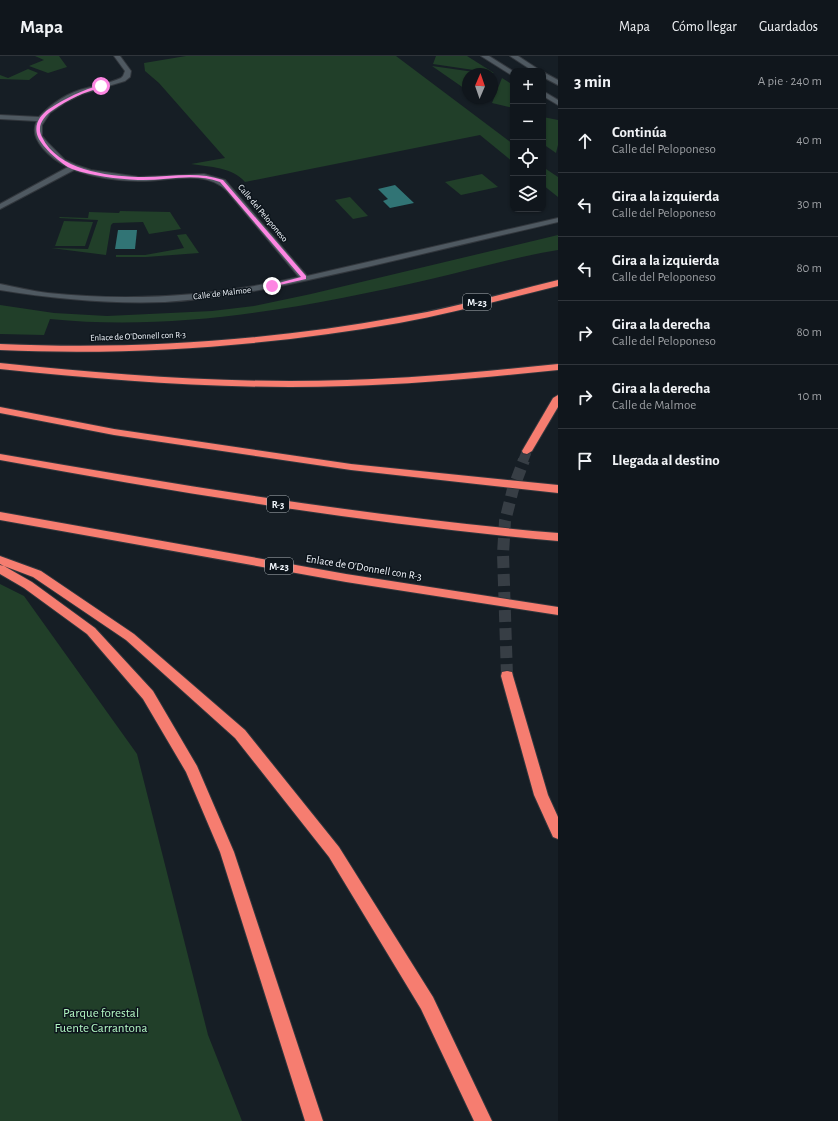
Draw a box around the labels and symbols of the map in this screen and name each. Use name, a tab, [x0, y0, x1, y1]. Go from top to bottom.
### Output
north arrow	[462, 68, 498, 104]
route start	[92, 77, 110, 95]
street label: Calle del Peloponeso	[236, 183, 290, 244]
route end	[263, 277, 281, 295]
street label: Calle de Malmoe	[193, 285, 252, 302]
road number: M-23	[463, 294, 491, 310]
street label: Enlace de O'Donnell con R-3	[90, 330, 186, 343]
road number: R-3	[267, 496, 289, 512]
street label: Enlace de O'Donnell con R-3	[305, 553, 423, 582]
road number: M-23	[265, 558, 293, 574]
park label: Parque forestal Fuente Carrantona	[55, 1007, 147, 1035]

